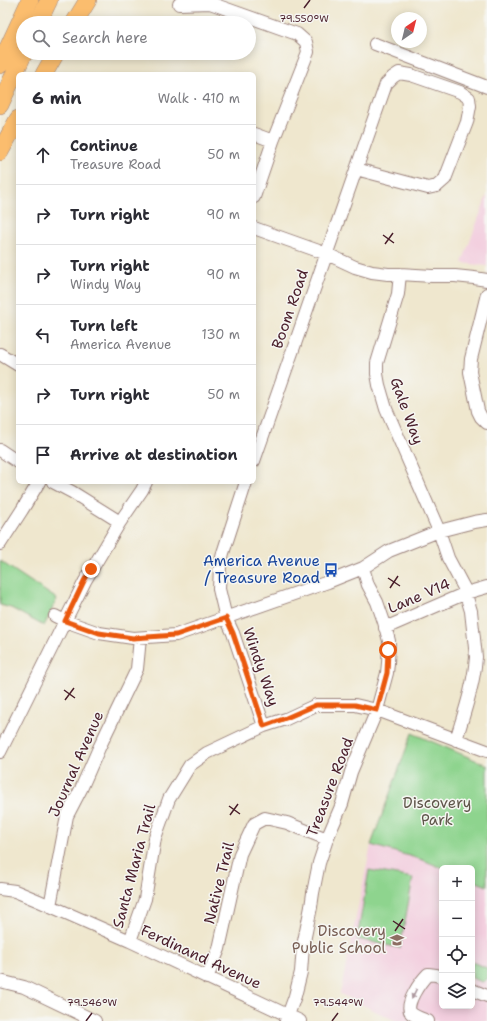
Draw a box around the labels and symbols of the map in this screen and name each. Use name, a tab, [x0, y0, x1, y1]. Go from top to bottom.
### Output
text: 79.550°W	[279, 12, 329, 25]
north arrow	[391, 12, 427, 48]
street label: Boom Road	[267, 266, 313, 351]
street label: Gale Way	[386, 375, 428, 447]
place label: America Avenue / Treasure Road	[203, 551, 320, 588]
route end	[82, 560, 100, 578]
bus stop icon: America Avenue / Treasure Road	[323, 562, 339, 578]
street label: Lane V14	[385, 574, 453, 618]
street label: Windy Way	[238, 625, 284, 709]
route start	[379, 641, 397, 659]
street label: Journal Avenue	[44, 708, 108, 820]
street label: Treasure Road	[302, 734, 358, 840]
park label: Discovery Park	[403, 793, 471, 830]
street label: Santa Maria Trail	[108, 801, 160, 930]
street label: Native Trail	[199, 839, 239, 926]
street label: Ferdinand Avenue	[137, 920, 265, 994]
place label: Discovery Public School	[292, 921, 386, 958]
school or university icon: Discovery Public School	[389, 932, 405, 948]
one-way arrow	[411, 988, 417, 1000]
text: 79.546°W	[67, 996, 118, 1009]
text: 79.544°W	[313, 996, 364, 1009]

